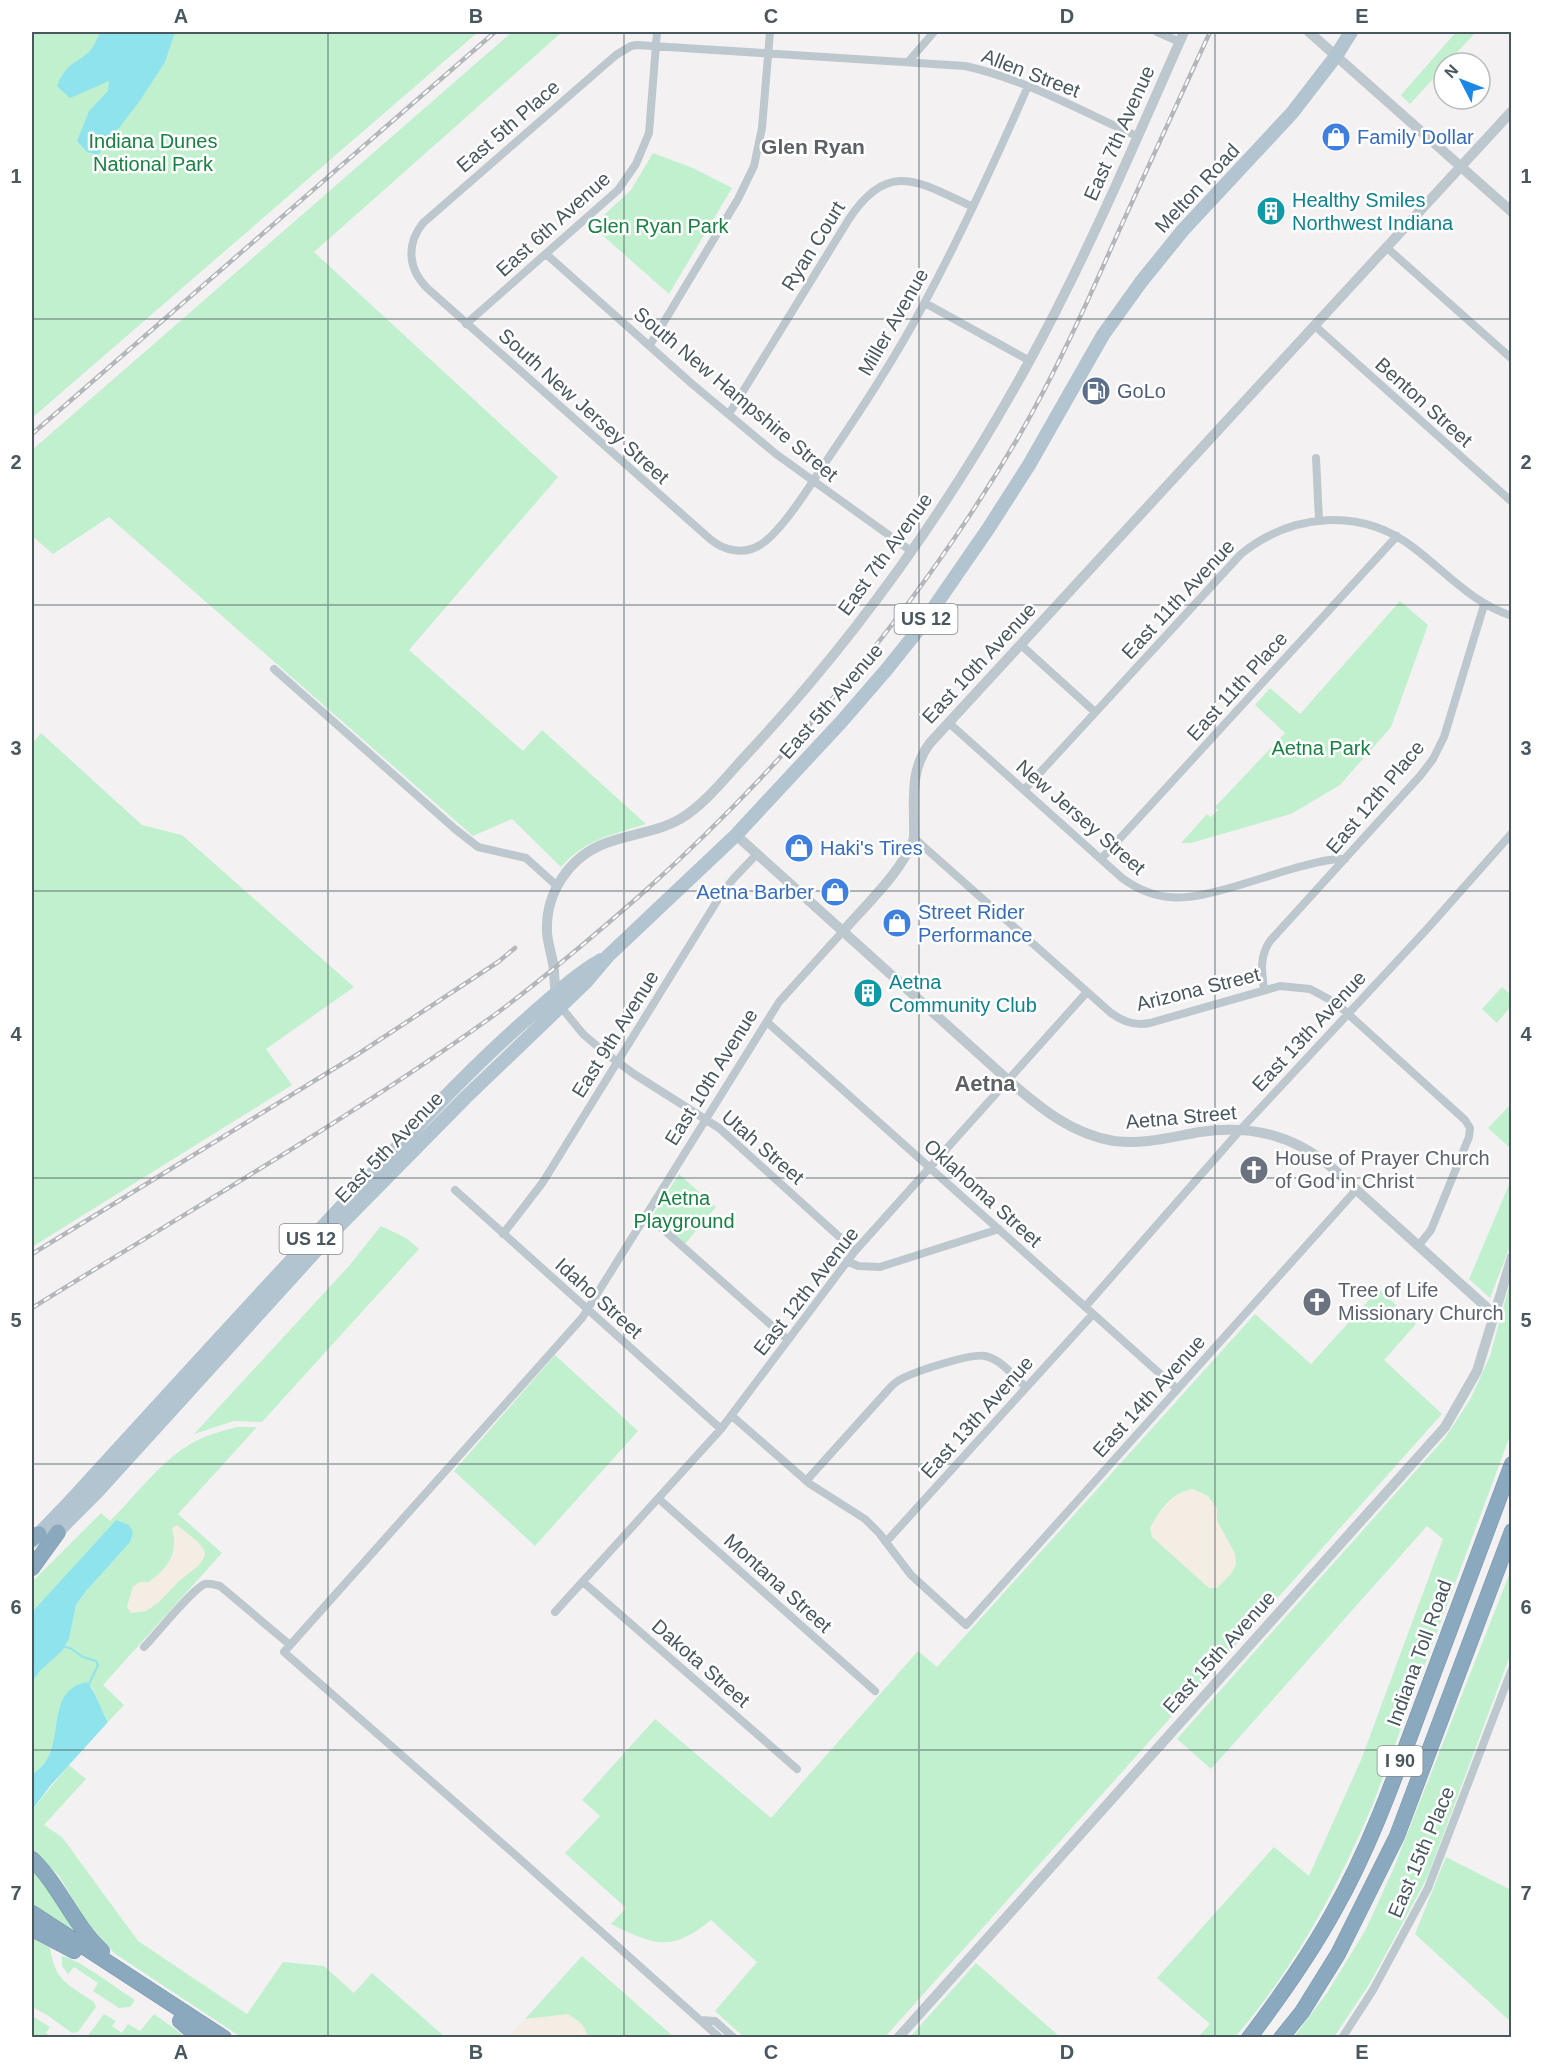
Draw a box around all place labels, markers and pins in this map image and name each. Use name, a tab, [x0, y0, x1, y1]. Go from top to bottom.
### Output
shop icon: Family Dollar	[1320, 121, 1352, 153]
place label: Family Dollar	[1357, 126, 1474, 148]
place label: Healthy Smiles Northwest Indiana	[1292, 189, 1454, 234]
building icon: Healthy Smiles Northwest Indiana	[1255, 195, 1287, 227]
fuel station icon: GoLo	[1080, 375, 1112, 407]
place label: GoLo	[1117, 380, 1166, 402]
shop icon: Haki's Tires	[783, 832, 815, 864]
place label: Haki's Tires	[820, 837, 923, 859]
shop icon: Aetna Barber	[819, 876, 851, 908]
place label: Aetna Barber	[696, 881, 814, 903]
place label: Street Rider Performance	[918, 901, 1033, 946]
shop icon: Street Rider Performance	[881, 907, 913, 939]
place label: Aetna Community Club	[889, 971, 1037, 1016]
building icon: Aetna Community Club	[852, 977, 884, 1009]
place label: House of Prayer Church of God in Christ	[1275, 1147, 1490, 1192]
church icon: House of Prayer Church of God in Christ	[1238, 1154, 1270, 1186]
place label: Tree of Life Missionary Church	[1338, 1279, 1504, 1324]
church icon: Tree of Life Missionary Church	[1301, 1286, 1333, 1318]

